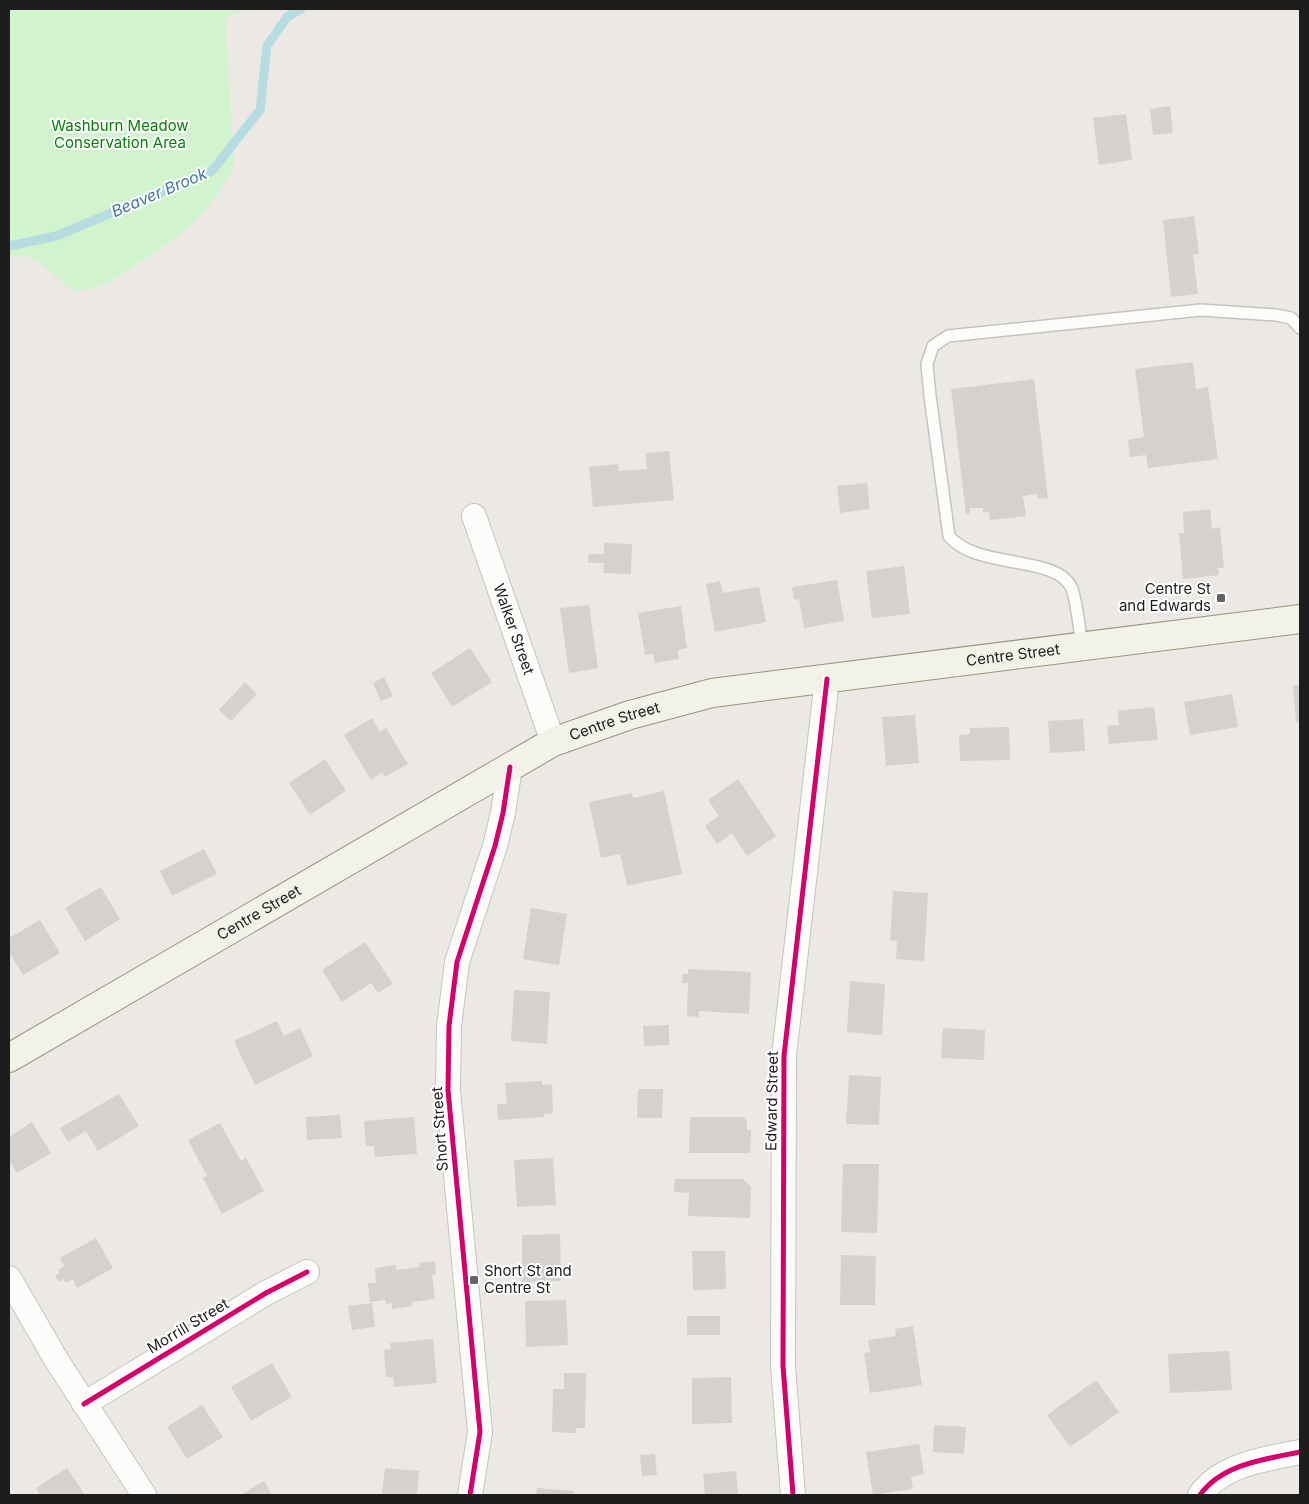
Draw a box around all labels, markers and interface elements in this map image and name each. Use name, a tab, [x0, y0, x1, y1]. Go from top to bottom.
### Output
park label: Washburn Meadow Conservation Area	[51, 116, 189, 152]
water label: Beaver Brook	[108, 163, 210, 221]
place label: Centre St and Edwards	[1119, 579, 1211, 615]
street label: Walker Street	[489, 581, 539, 677]
marker: Centre St and Edwards	[1215, 592, 1227, 604]
street label: Centre Street	[965, 639, 1061, 670]
street label: Centre Street	[566, 697, 662, 745]
street label: Centre Street	[213, 880, 304, 944]
street label: Edward Street	[761, 1051, 782, 1151]
street label: Short Street	[427, 1086, 452, 1172]
place label: Short St and Centre St	[484, 1261, 572, 1297]
marker: Short St and Centre St	[468, 1274, 480, 1286]
street label: Morrill Street	[144, 1294, 232, 1357]

